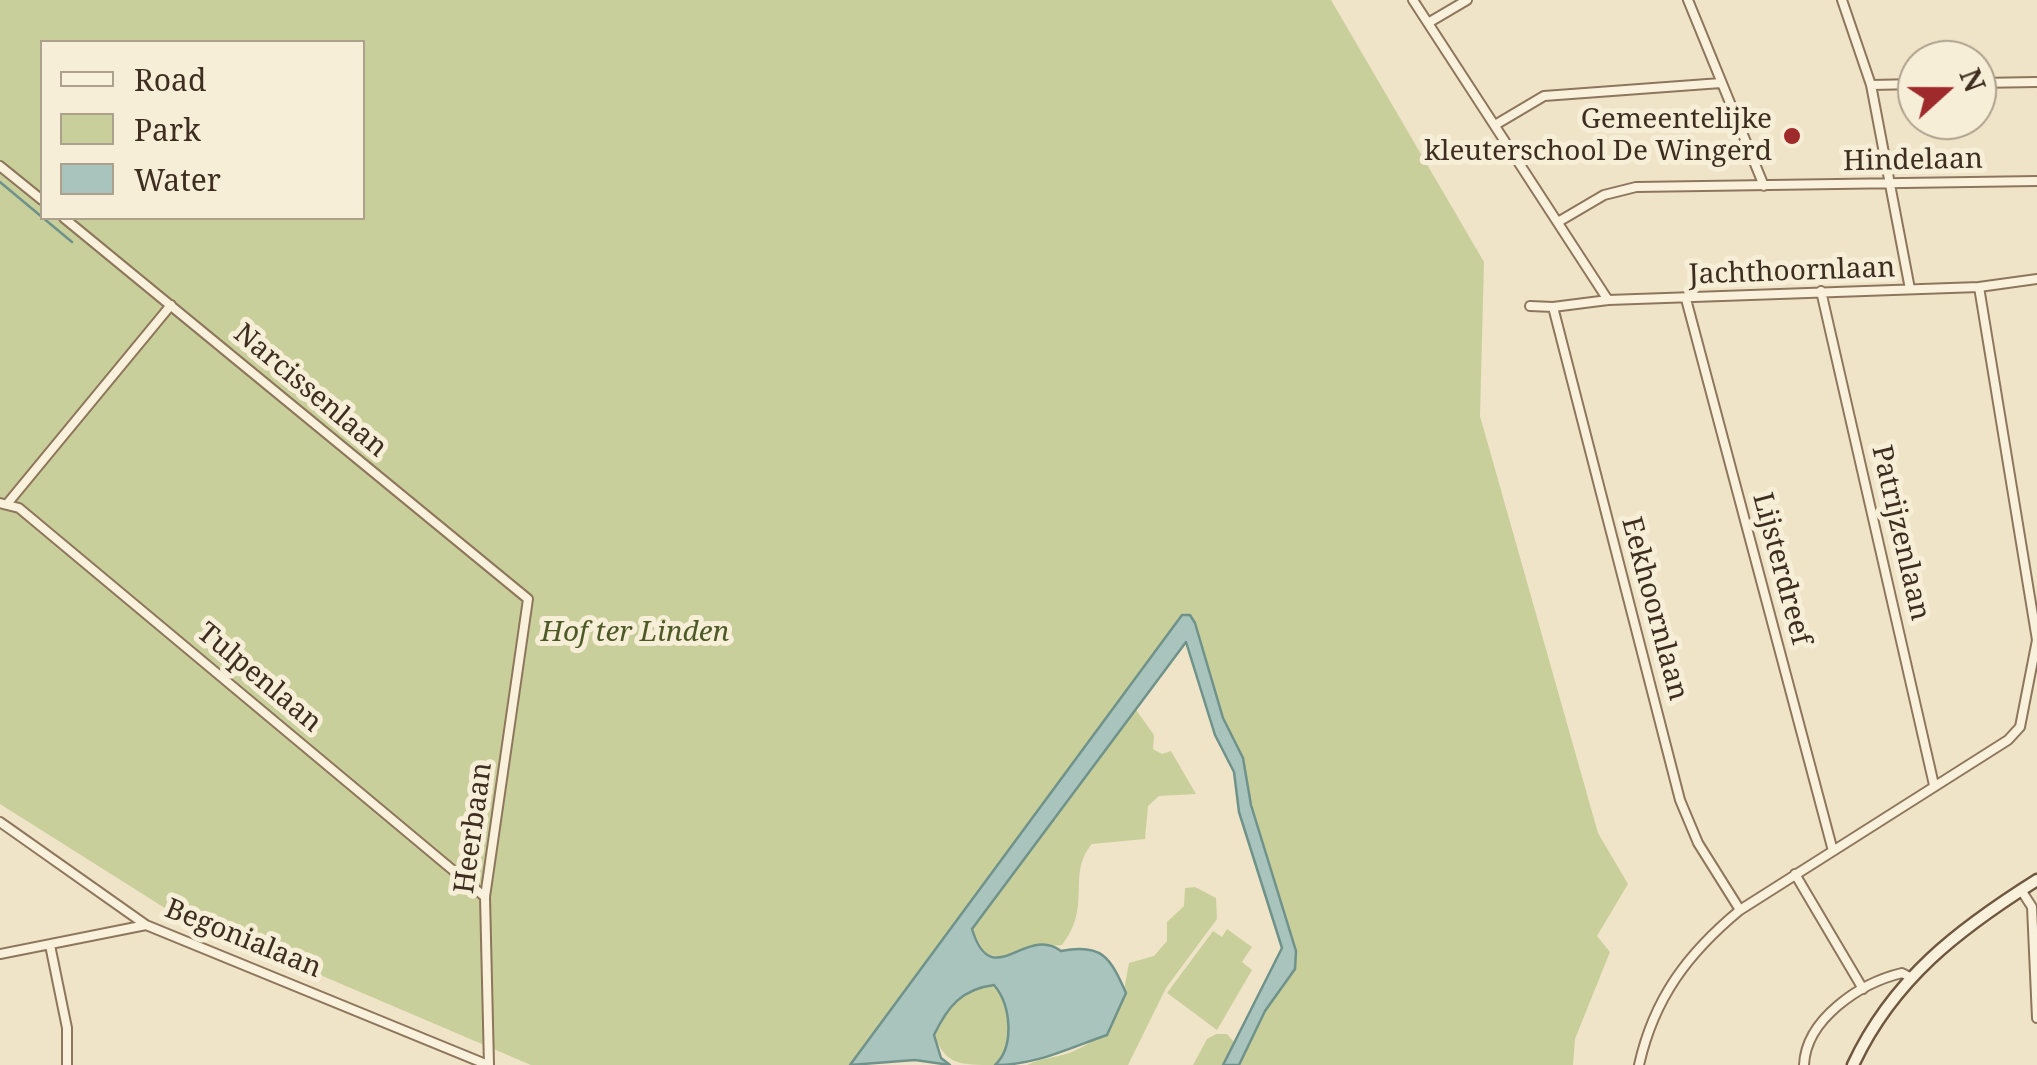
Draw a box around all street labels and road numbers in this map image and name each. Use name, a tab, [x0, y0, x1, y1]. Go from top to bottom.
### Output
street label: Hindelaan	[1843, 143, 1983, 179]
street label: Jachthoornlaan	[1688, 252, 1896, 292]
street label: Narcissenlaan	[227, 317, 393, 465]
street label: Patrijzenlaan	[1864, 442, 1936, 624]
street label: Lijsterdreef	[1745, 489, 1817, 649]
street label: Eekhoornlaan	[1613, 514, 1695, 704]
street label: Tulpenlaan	[190, 616, 328, 740]
street label: Heerbaan	[448, 760, 500, 896]
street label: Begonialaan	[160, 892, 326, 986]

